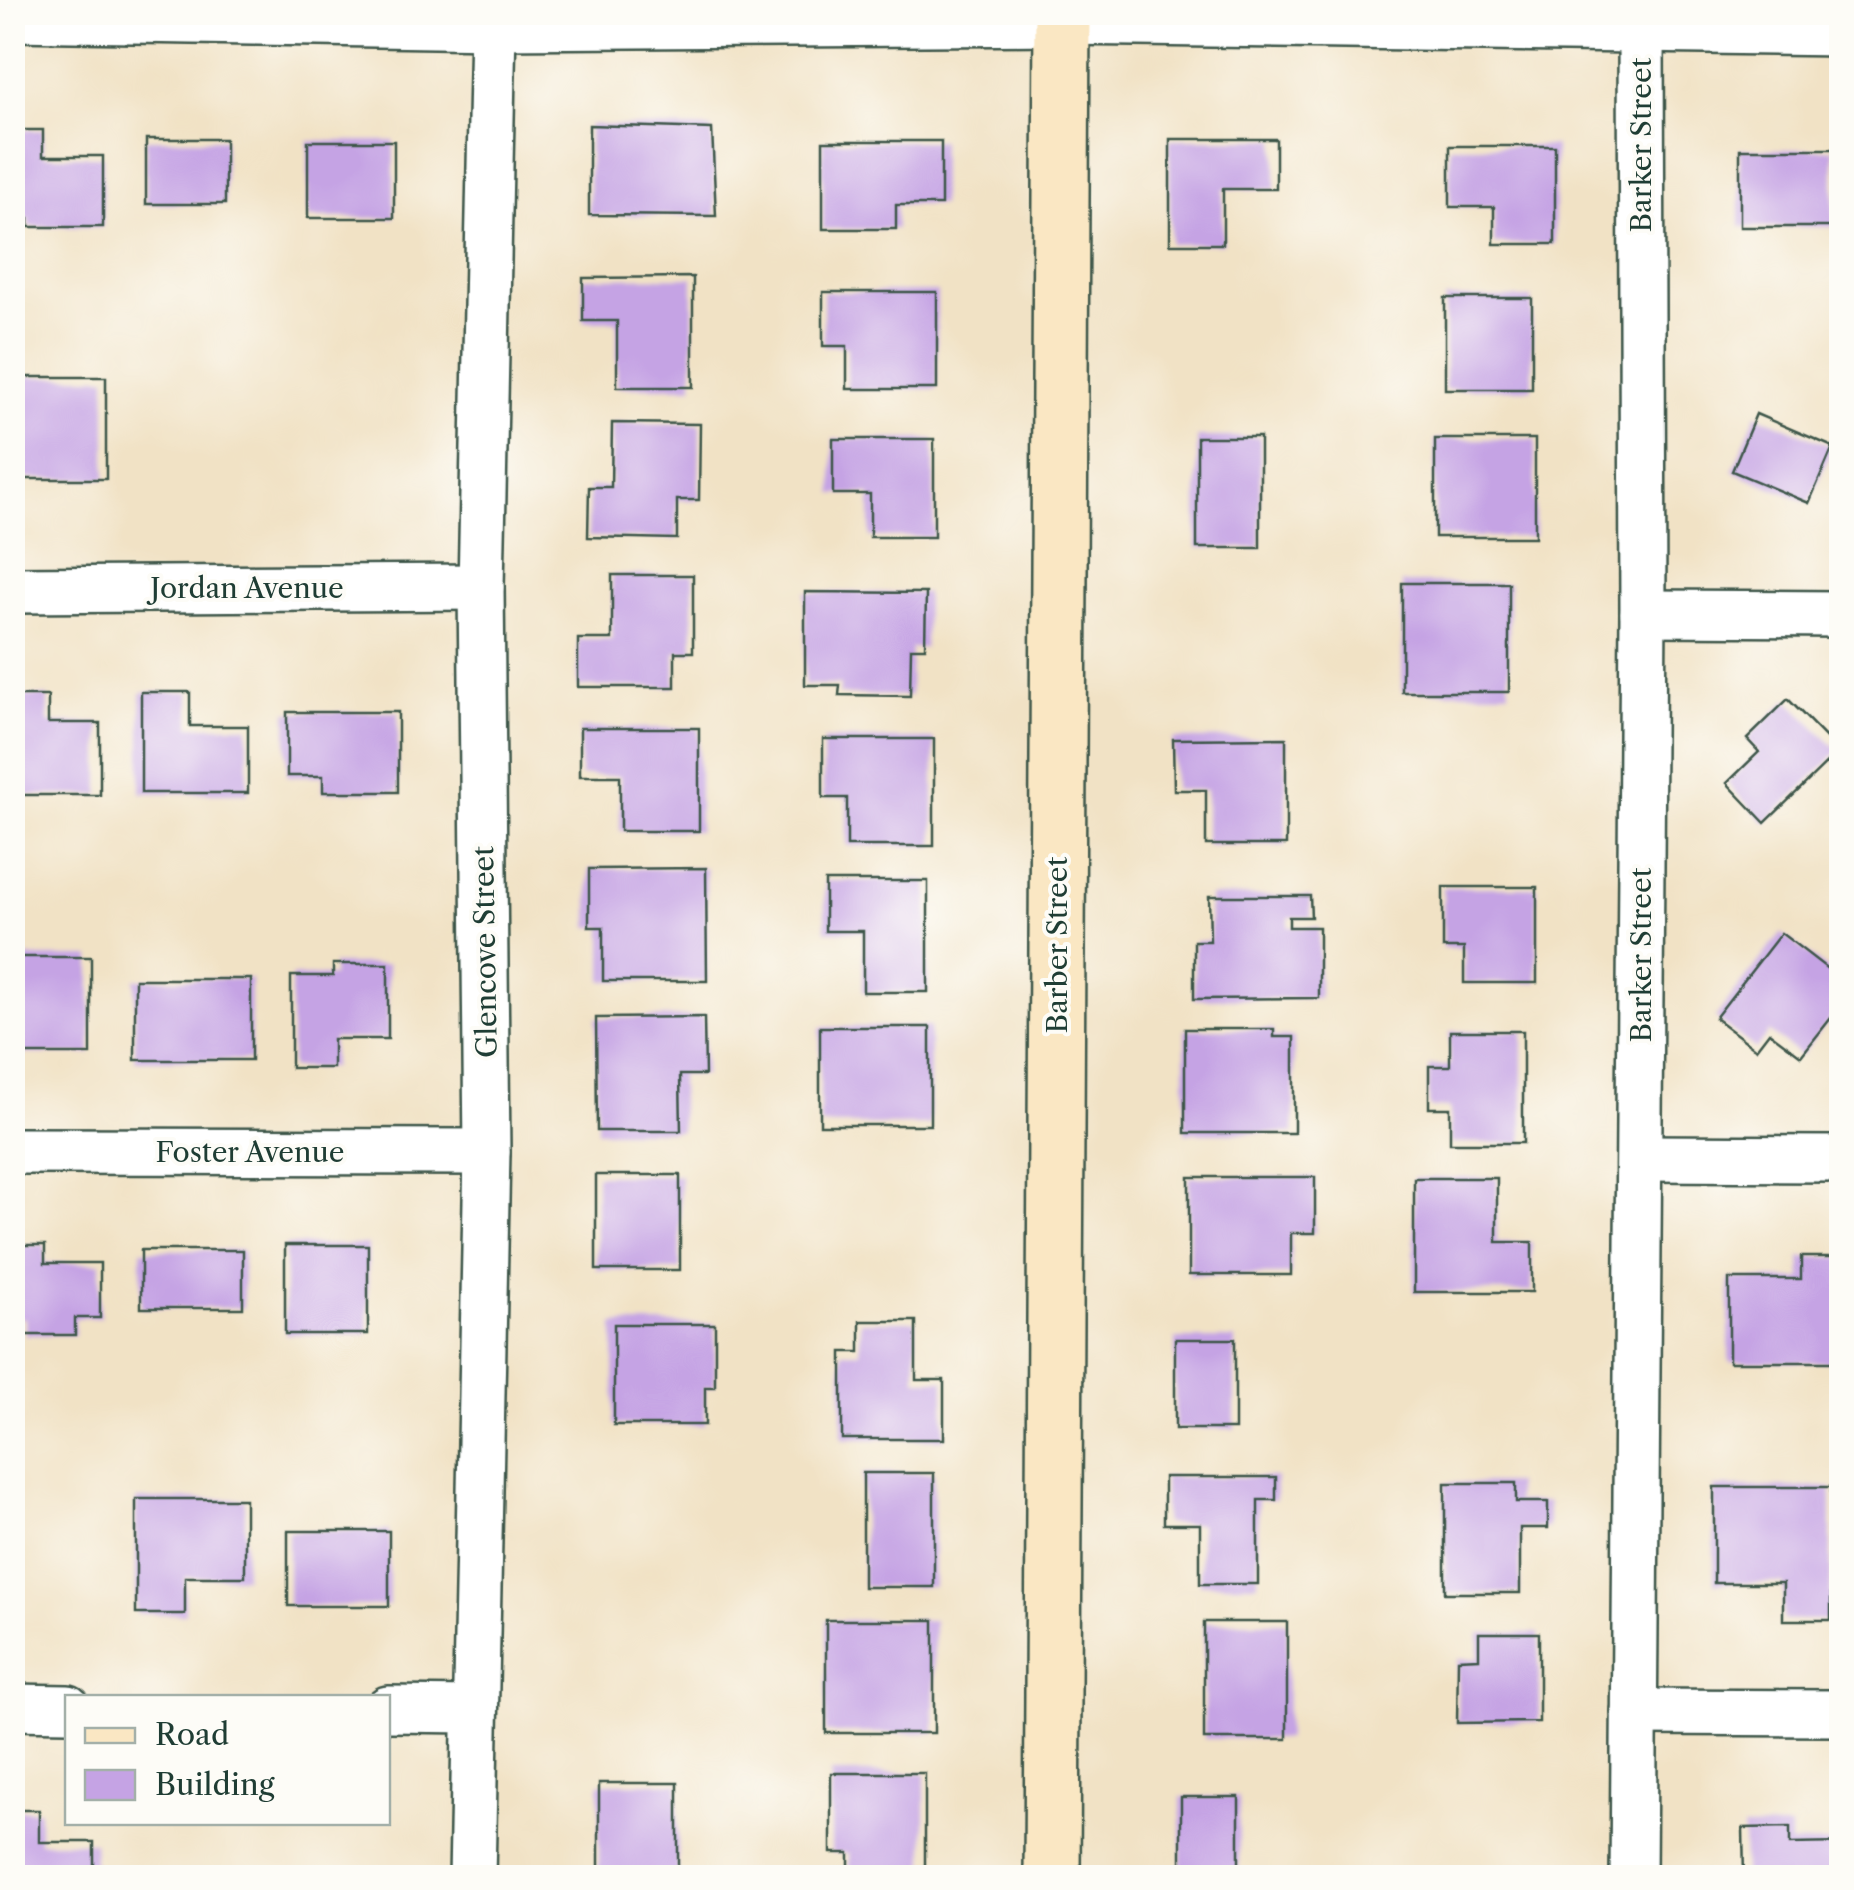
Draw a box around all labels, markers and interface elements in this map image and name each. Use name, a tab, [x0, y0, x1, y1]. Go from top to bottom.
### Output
street label: Barker Street	[1624, 57, 1658, 232]
street label: Jordan Avenue	[146, 571, 344, 605]
street label: Glencove Street	[466, 846, 504, 1058]
street label: Barber Street	[1040, 857, 1074, 1033]
street label: Barker Street	[1624, 867, 1658, 1042]
street label: Foster Avenue	[156, 1135, 344, 1169]
legend	[65, 1695, 390, 1825]
text: Road	[155, 1716, 229, 1753]
text: Building	[155, 1766, 275, 1803]

